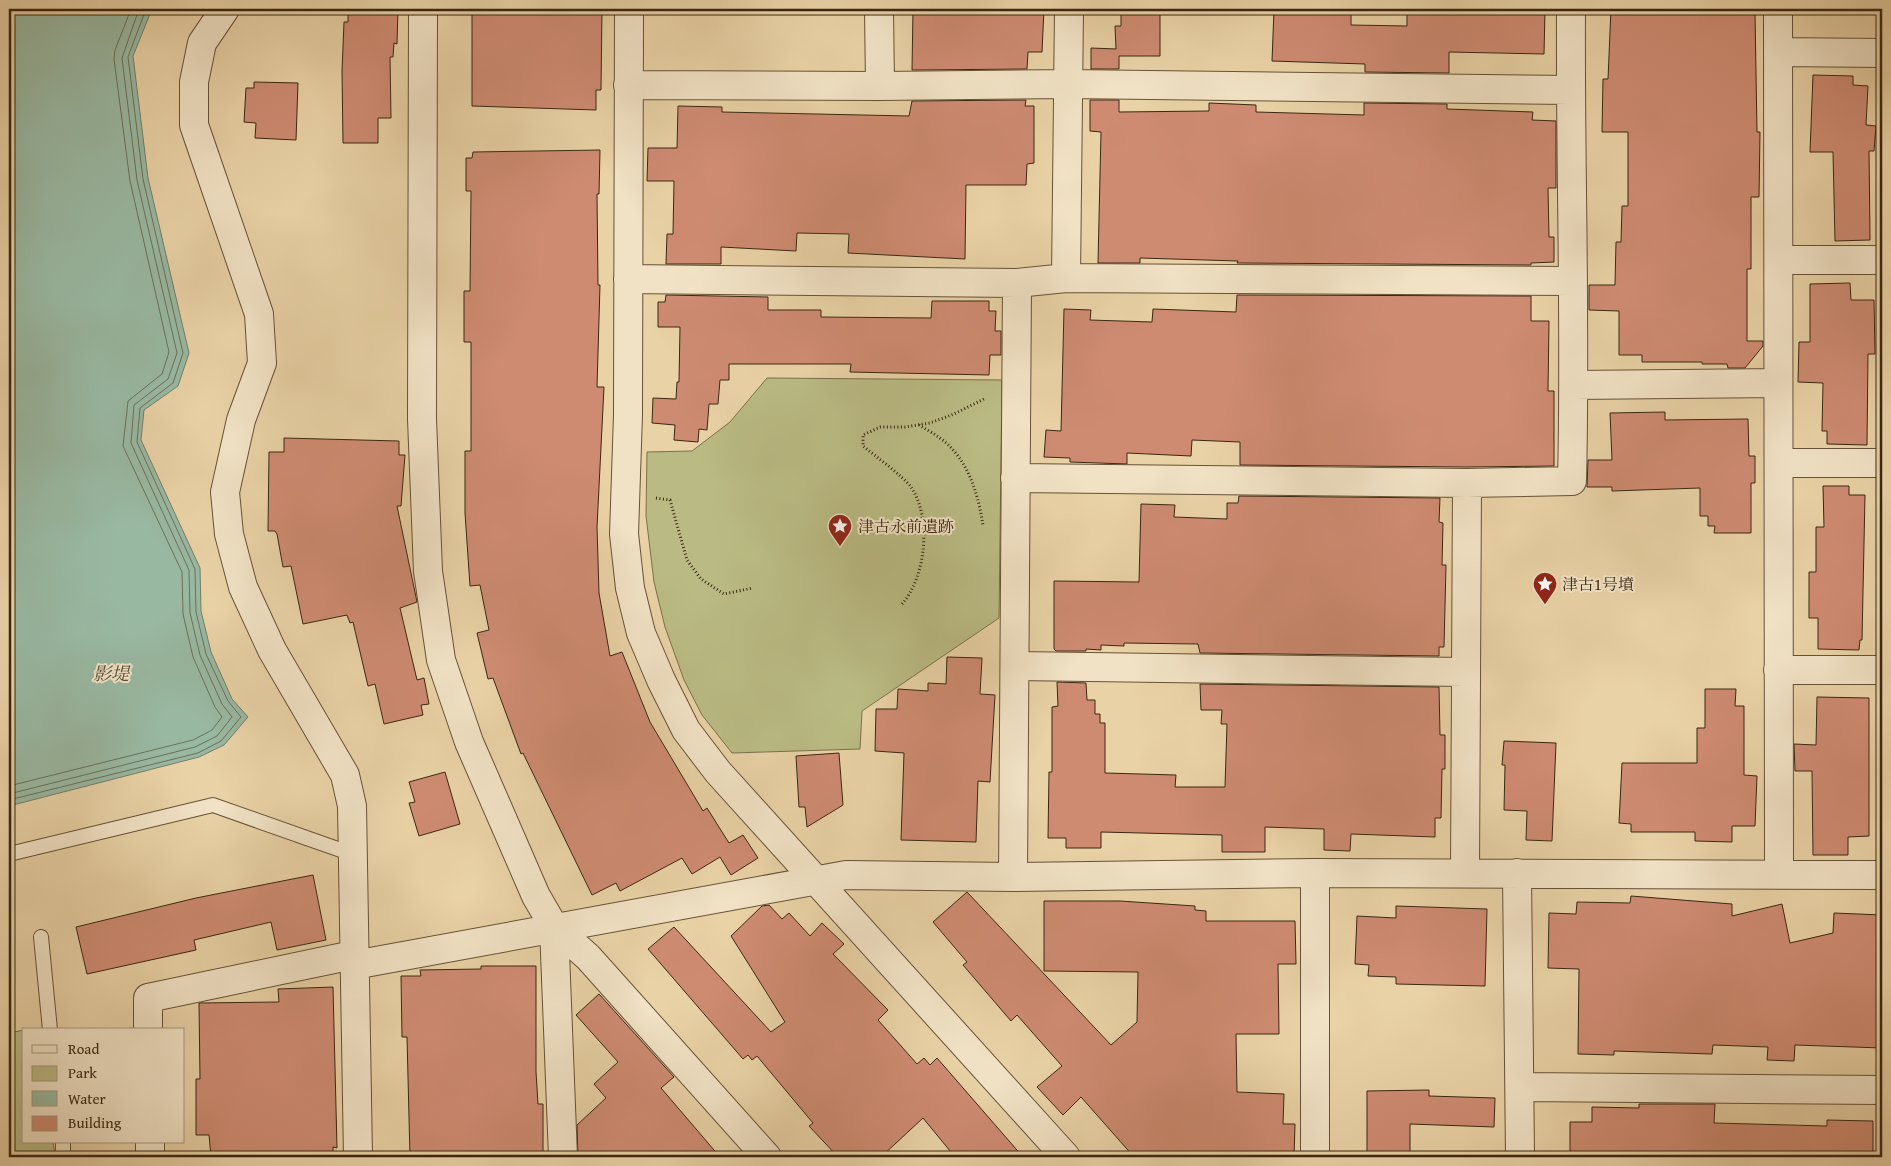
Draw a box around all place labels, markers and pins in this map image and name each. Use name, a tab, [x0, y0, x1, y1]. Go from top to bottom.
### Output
place icon: 津古永前遺跡	[827, 513, 853, 547]
place label: 津古永前遺跡	[858, 514, 954, 538]
place icon: 津古1号墳	[1532, 571, 1558, 605]
place label: 津古1号墳	[1562, 572, 1634, 596]

